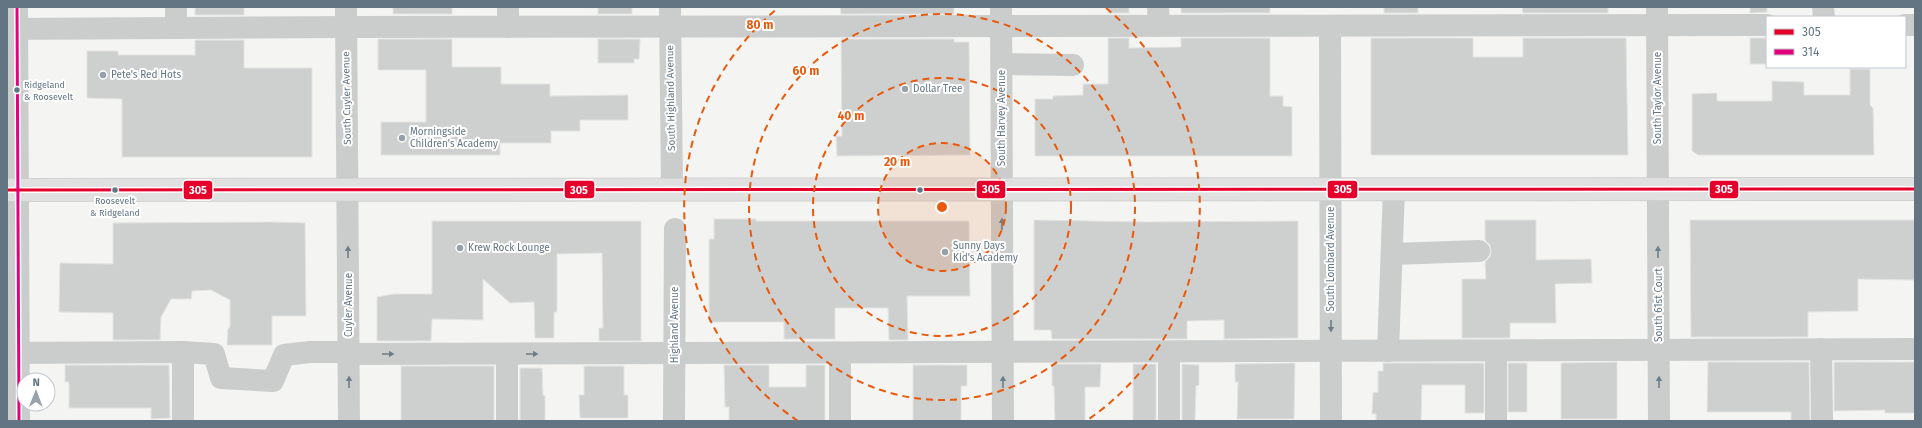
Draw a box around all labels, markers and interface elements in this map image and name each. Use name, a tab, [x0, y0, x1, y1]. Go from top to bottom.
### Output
legend	[1766, 16, 1906, 68]
text: 80 m	[747, 18, 773, 32]
text: 305	[1802, 25, 1821, 39]
street label: South Highland Avenue	[664, 45, 678, 151]
text: 314	[1802, 45, 1820, 59]
street label: South Cuyler Avenue	[340, 51, 354, 145]
street label: South Taylor Avenue	[1652, 52, 1664, 144]
text: 60 m	[793, 64, 819, 78]
place label: Pete's Red Hots	[111, 69, 181, 81]
marker: Pete's Red Hots	[98, 70, 108, 80]
street label: South Harvey Avenue	[996, 70, 1008, 166]
place label: Ridgeland & Roosevelt	[24, 80, 74, 102]
place label: Dollar Tree	[913, 83, 962, 95]
marker: Dollar Tree	[900, 84, 910, 94]
marker: Ridgeland & Roosevelt	[12, 85, 22, 95]
text: 40 m	[838, 109, 864, 123]
place label: Morningside Children's Academy	[410, 126, 498, 150]
marker: Morningside Children's Academy	[397, 133, 407, 143]
text: 20 m	[884, 155, 910, 169]
line badge: 305	[183, 180, 213, 200]
line badge: 305	[564, 180, 595, 199]
line badge: 305	[976, 180, 1006, 199]
line badge: 305	[1327, 180, 1358, 199]
line badge: 305	[1709, 180, 1739, 199]
text: 305	[981, 183, 1000, 196]
text: 305	[1333, 183, 1352, 196]
text: 305	[1714, 183, 1733, 196]
text: 305	[188, 184, 207, 197]
text: 305	[569, 184, 588, 197]
marker: Roosevelt & Ridgeland	[110, 185, 120, 195]
unlabelled marker	[915, 185, 925, 195]
place label: Roosevelt & Ridgeland	[90, 196, 140, 218]
centre of rings	[935, 200, 949, 214]
street label: South Lombard Avenue	[1325, 206, 1337, 312]
one-way arrow	[999, 217, 1005, 230]
place label: Sunny Days Kid's Academy	[953, 240, 1018, 264]
place label: Krew Rock Lounge	[468, 242, 550, 254]
marker: Krew Rock Lounge	[455, 243, 465, 253]
one-way arrow	[345, 245, 351, 258]
one-way arrow	[1655, 246, 1662, 258]
marker: Sunny Days Kid's Academy	[940, 247, 950, 257]
street label: South 61st Court	[1653, 268, 1665, 342]
street label: Cuyler Avenue	[343, 273, 355, 337]
street label: Highland Avenue	[669, 287, 681, 363]
one-way arrow	[1328, 320, 1334, 333]
one-way arrow	[382, 351, 395, 357]
one-way arrow	[526, 351, 539, 357]
north arrow	[16, 372, 56, 412]
one-way arrow	[346, 375, 352, 388]
one-way arrow	[1000, 375, 1006, 388]
one-way arrow	[1656, 375, 1662, 388]
text: N	[32, 376, 40, 389]

